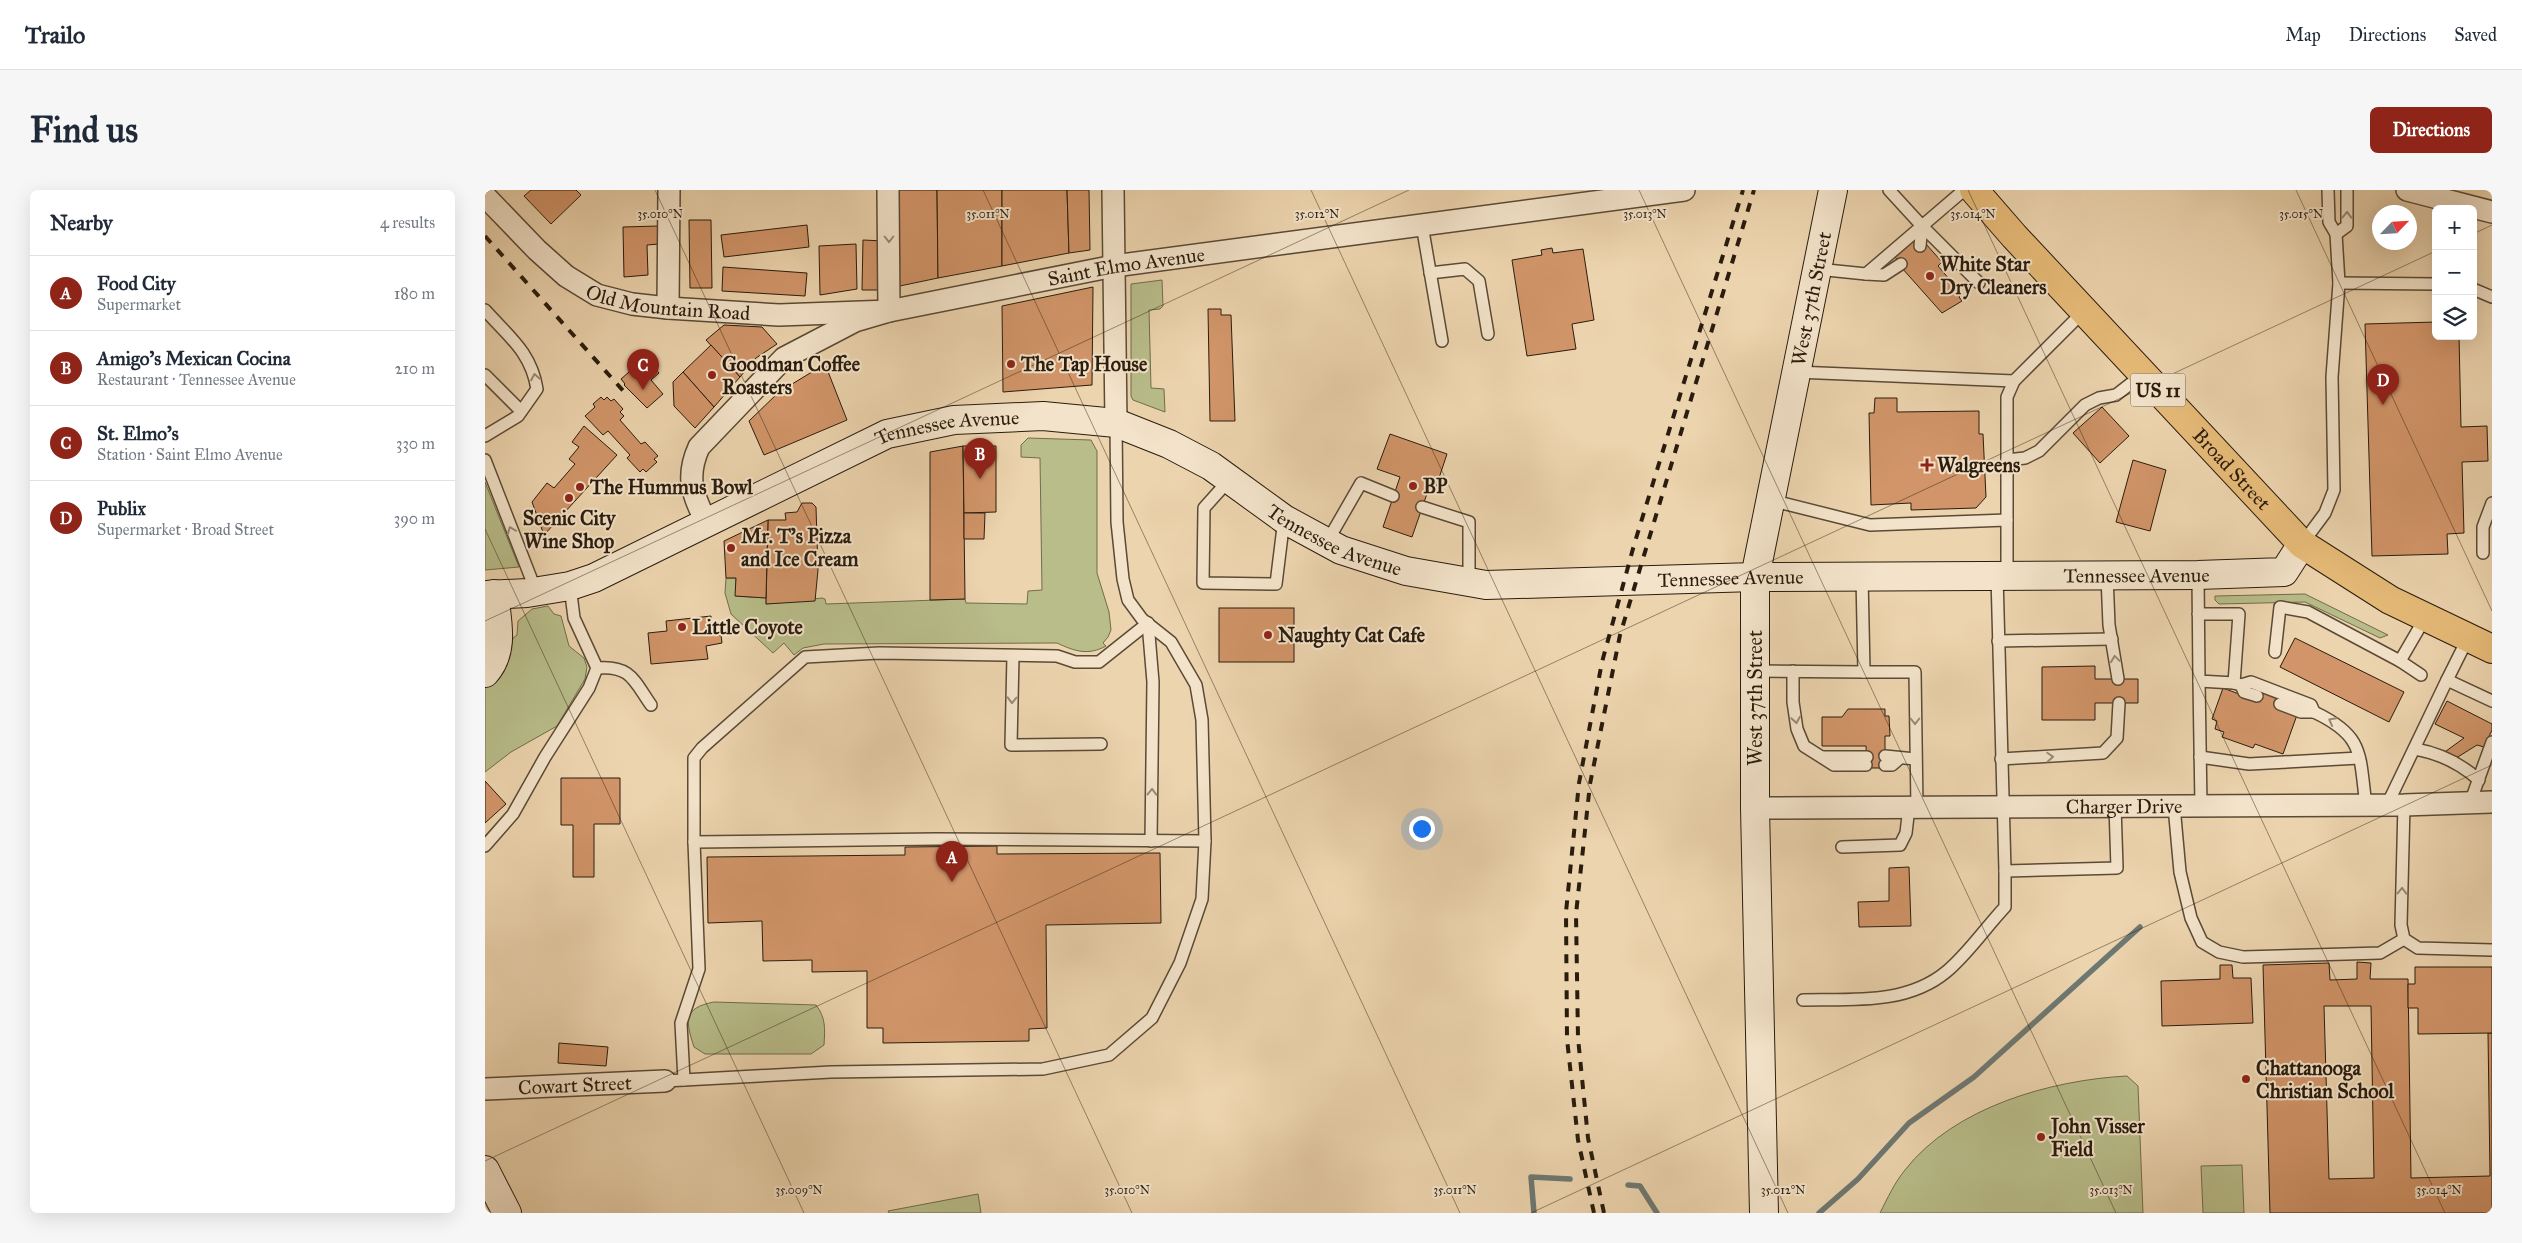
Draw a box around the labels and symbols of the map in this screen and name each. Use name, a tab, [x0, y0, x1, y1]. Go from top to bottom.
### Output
north arrow	[2372, 205, 2417, 250]
text: 35.010°N	[637, 207, 683, 221]
text: 35.011°N	[966, 207, 1010, 221]
text: 35.012°N	[1295, 207, 1339, 221]
text: 35.013°N	[1623, 207, 1667, 221]
text: 35.014°N	[1950, 207, 1996, 221]
text: 35.015°N	[2279, 207, 2323, 221]
one-way arrow	[2342, 210, 2352, 218]
street label: West 37th Street	[1786, 230, 1836, 368]
one-way arrow	[884, 235, 894, 243]
street label: Saint Elmo Avenue	[1046, 242, 1206, 291]
place label: White Star Dry Cleaners	[1940, 252, 2047, 300]
marker: White Star Dry Cleaners	[1924, 270, 1936, 282]
street label: Old Mountain Road	[581, 279, 751, 325]
pin: C	[627, 349, 659, 390]
place label: Goodman Coffee Roasters	[722, 352, 861, 399]
place label: The Tap House	[1020, 352, 1148, 377]
marker: The Tap House	[1005, 358, 1017, 370]
pin: D	[2367, 364, 2399, 405]
marker: Goodman Coffee Roasters	[706, 369, 718, 381]
one-way arrow	[530, 373, 540, 381]
road number: US 11	[2131, 374, 2185, 406]
street label: Tennessee Avenue	[871, 405, 1020, 450]
street label: Broad Street	[2188, 423, 2276, 515]
pin: B	[964, 438, 996, 479]
place label: Walgreens	[1937, 453, 2021, 478]
marker: Walgreens	[1921, 459, 1933, 471]
place label: BP	[1423, 474, 1448, 498]
place label: The Hummus Bowl	[589, 475, 753, 499]
marker: BP	[1407, 480, 1419, 492]
marker: The Hummus Bowl	[574, 481, 586, 493]
marker: Scenic City Wine Shop	[563, 492, 575, 504]
street label: Tennessee Avenue	[1262, 499, 1405, 581]
place label: Scenic City Wine Shop	[523, 506, 617, 554]
place label: Mr. T's Pizza and Ice Cream	[741, 524, 859, 571]
one-way arrow	[507, 526, 517, 535]
marker: Mr. T's Pizza and Ice Cream	[725, 542, 737, 554]
street label: Tennessee Avenue	[2063, 563, 2210, 588]
street label: Tennessee Avenue	[1657, 565, 1804, 592]
place label: Little Coyote	[692, 615, 804, 640]
marker: Little Coyote	[676, 621, 688, 633]
place label: Naughty Cat Cafe	[1278, 623, 1426, 648]
marker: Naughty Cat Cafe	[1262, 629, 1274, 641]
street label: West 37th Street	[1743, 630, 1767, 766]
one-way arrow	[2110, 655, 2121, 663]
one-way arrow	[1007, 697, 1017, 705]
one-way arrow	[1790, 715, 1800, 724]
one-way arrow	[1910, 717, 1920, 725]
one-way arrow	[2328, 717, 2337, 727]
one-way arrow	[2046, 751, 2054, 762]
one-way arrow	[1146, 788, 1157, 796]
street label: Charger Drive	[2066, 794, 2182, 819]
your location	[1409, 816, 1435, 842]
pin: A	[936, 841, 968, 882]
one-way arrow	[2397, 886, 2407, 894]
place label: Chattanooga Christian School	[2256, 1056, 2395, 1103]
street label: Cowart Street	[517, 1070, 632, 1100]
marker: Chattanooga Christian School	[2240, 1073, 2252, 1085]
place label: John Visser Field	[2048, 1114, 2145, 1161]
marker: John Visser Field	[2035, 1131, 2047, 1143]
text: 35.009°N	[775, 1183, 823, 1197]
text: 35.010°N	[1104, 1183, 1150, 1197]
text: 35.011°N	[1433, 1183, 1477, 1197]
text: 35.012°N	[1761, 1183, 1805, 1197]
text: 35.013°N	[2089, 1183, 2133, 1197]
text: 35.014°N	[2416, 1183, 2462, 1197]

